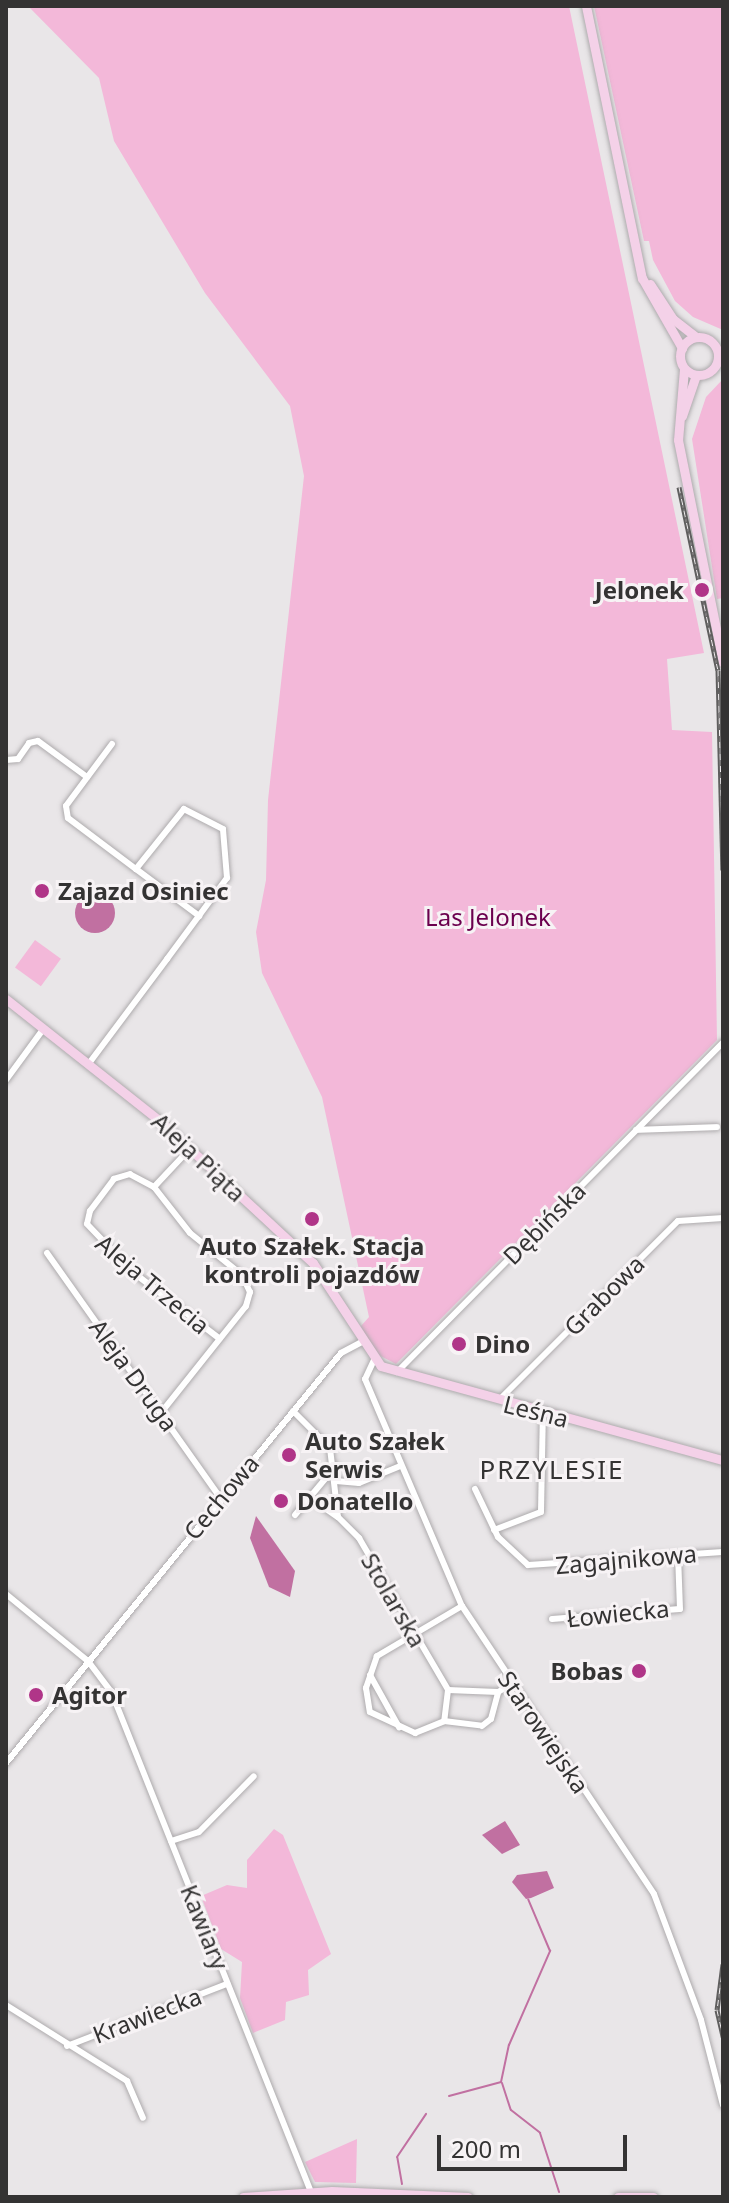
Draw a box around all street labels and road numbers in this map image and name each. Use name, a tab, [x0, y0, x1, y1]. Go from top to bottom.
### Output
street label: Aleja Piąta	[146, 1106, 252, 1208]
street label: Dębińska	[497, 1176, 591, 1270]
street label: Aleja Trzecia	[91, 1228, 215, 1340]
street label: Grabowa	[558, 1249, 650, 1341]
street label: Aleja Druga	[84, 1313, 184, 1437]
street label: Leśna	[501, 1389, 571, 1433]
street label: Cechowa	[177, 1449, 265, 1545]
street label: Zagajnikowa	[554, 1538, 698, 1580]
street label: Stolarska	[356, 1548, 432, 1652]
street label: Łowiecka	[565, 1593, 671, 1633]
street label: Starowiejska	[493, 1665, 595, 1799]
street label: Kawiary	[175, 1880, 235, 1974]
street label: Krawiecka	[89, 1981, 205, 2049]

